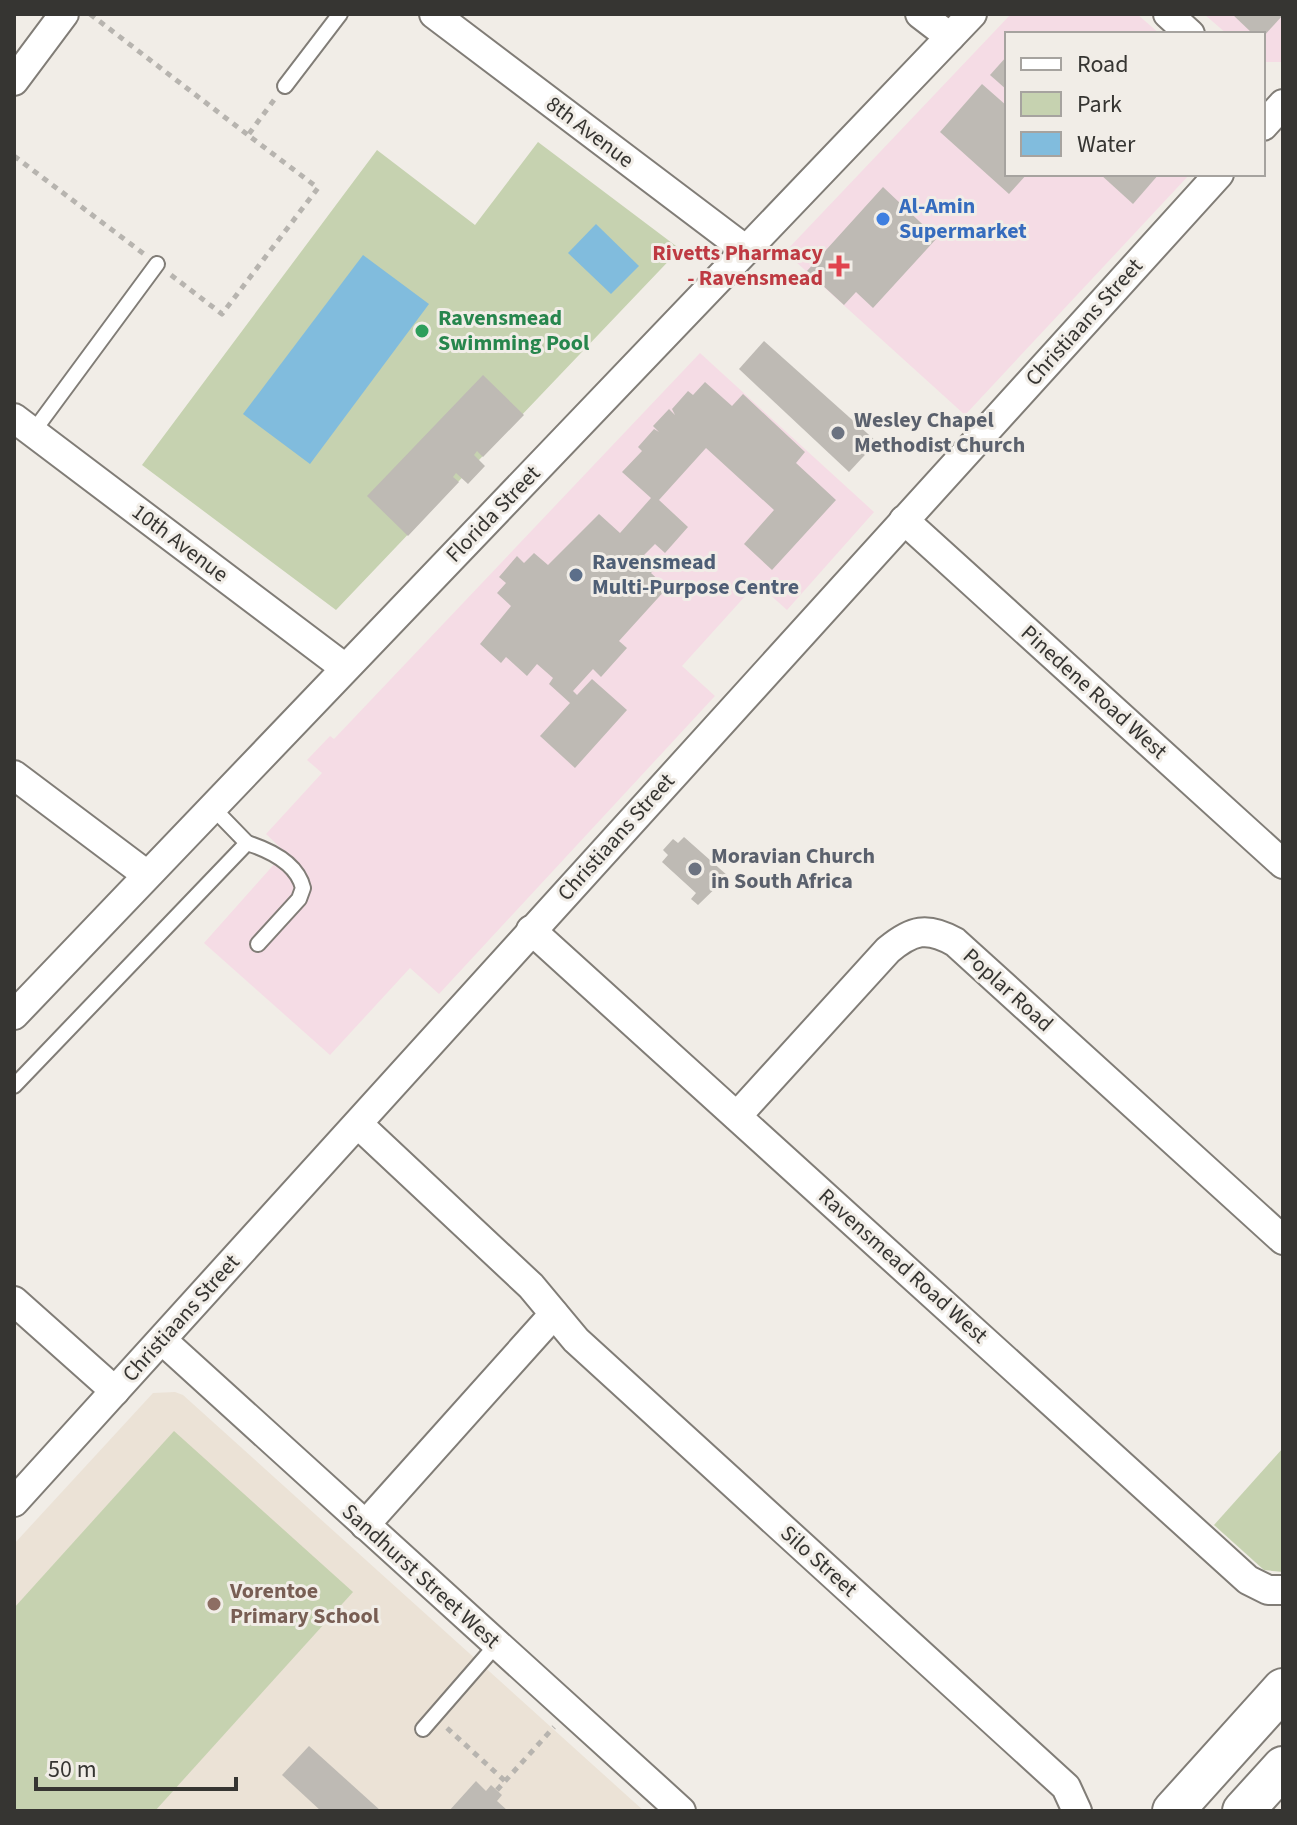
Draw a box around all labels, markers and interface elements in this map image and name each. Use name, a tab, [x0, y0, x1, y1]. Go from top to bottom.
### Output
legend	[1005, 32, 1265, 176]
text: Road	[1077, 47, 1129, 82]
text: Park	[1077, 87, 1122, 122]
street label: 8th Avenue	[539, 88, 641, 176]
text: Water	[1077, 127, 1136, 162]
place label: Al-Amin Supermarket	[898, 190, 1027, 247]
marker: Al-Amin Supermarket	[874, 210, 892, 228]
place label: Rivetts Pharmacy - Ravensmead	[652, 237, 824, 294]
street label: Christiaans Street	[1018, 251, 1151, 393]
marker: Rivetts Pharmacy - Ravensmead	[830, 257, 848, 275]
place label: Ravensmead Swimming Pool	[438, 302, 590, 359]
marker: Ravensmead Swimming Pool	[413, 322, 431, 340]
place label: Wesley Chapel Methodist Church	[854, 404, 1025, 461]
marker: Wesley Chapel Methodist Church	[829, 424, 847, 442]
street label: Florida Street	[438, 458, 548, 570]
street label: 10th Avenue	[125, 496, 235, 590]
place label: Ravensmead Multi-Purpose Centre	[592, 546, 799, 603]
marker: Ravensmead Multi-Purpose Centre	[567, 566, 585, 584]
street label: Pinedene Road West	[1014, 617, 1175, 767]
street label: Christiaans Street	[550, 766, 683, 908]
place label: Moravian Church in South Africa	[711, 840, 875, 897]
marker: Moravian Church in South Africa	[686, 860, 704, 878]
street label: Poplar Road	[956, 941, 1060, 1039]
street label: Ravensmead Road West	[811, 1181, 995, 1351]
street label: Christiaans Street	[115, 1247, 248, 1389]
street label: Sandhurst Street West	[335, 1496, 508, 1656]
street label: Silo Street	[773, 1518, 865, 1605]
place label: Vorentoe Primary School	[229, 1575, 380, 1632]
marker: Vorentoe Primary School	[205, 1595, 223, 1613]
scale bar	[36, 1741, 236, 1791]
text: 50 m	[48, 1752, 97, 1787]

